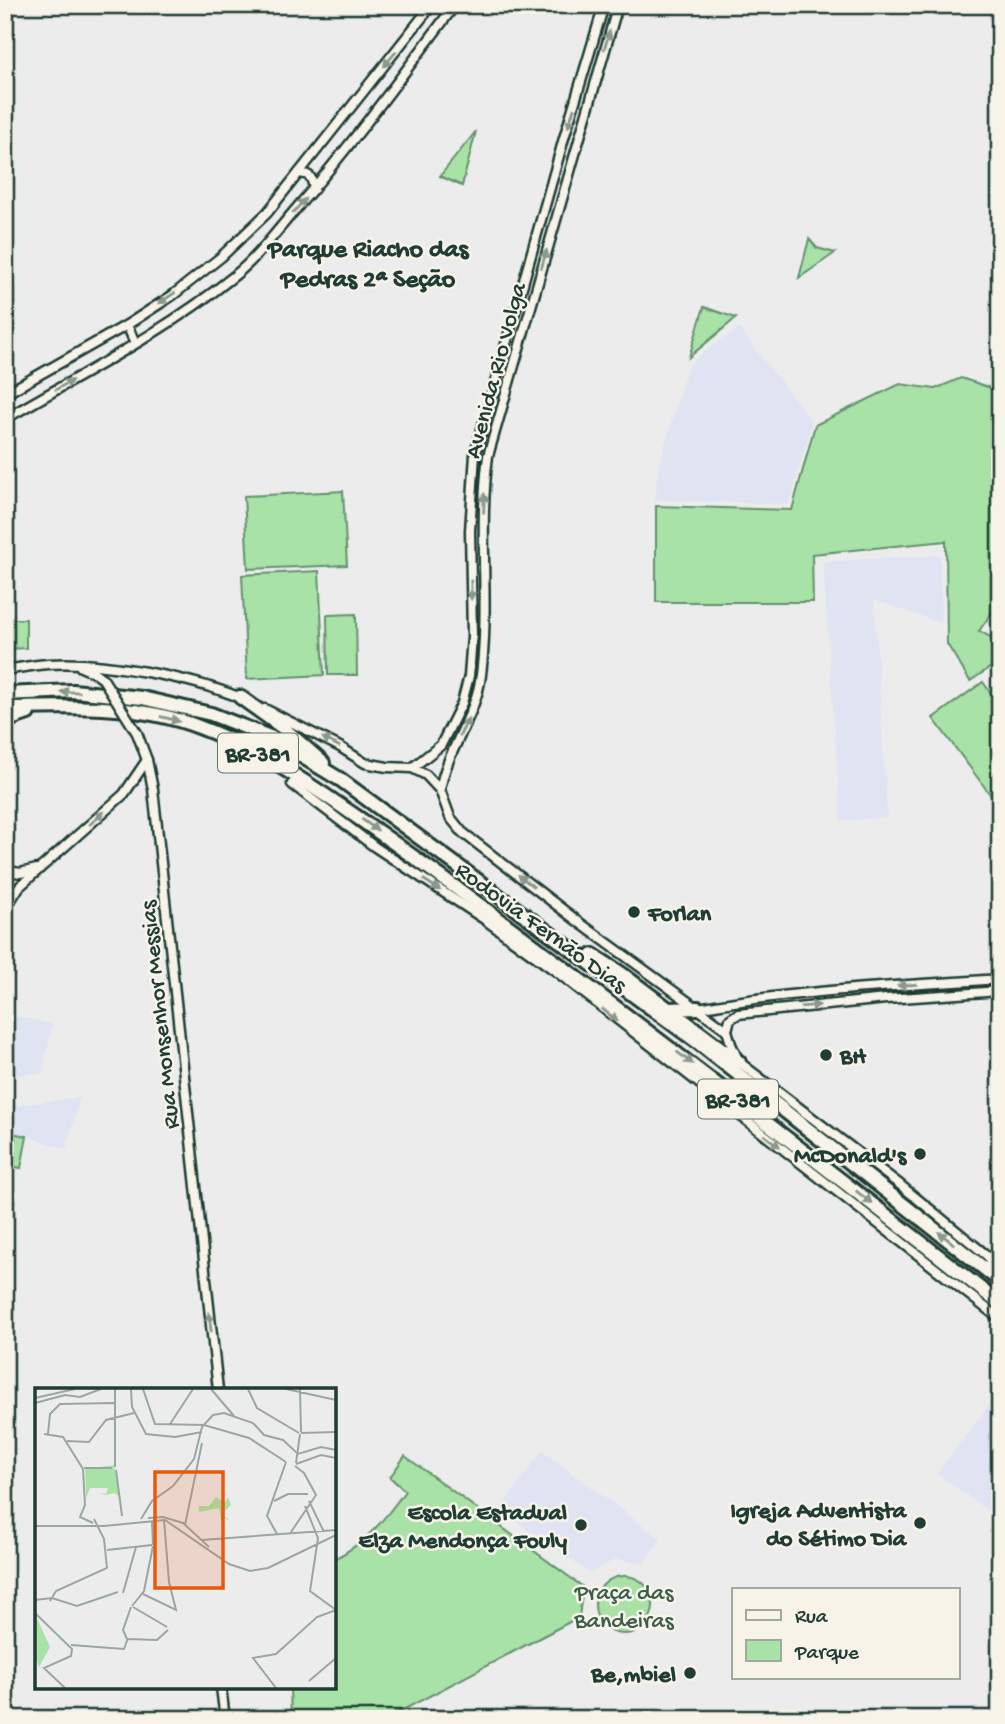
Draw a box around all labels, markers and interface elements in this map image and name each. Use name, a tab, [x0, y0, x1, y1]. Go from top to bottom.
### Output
one-way arrow	[602, 29, 613, 50]
one-way arrow	[383, 50, 398, 68]
one-way arrow	[565, 107, 575, 128]
one-way arrow	[291, 198, 306, 215]
district label: Parque Riacho das Pedras 2ª Seção	[266, 236, 470, 297]
one-way arrow	[539, 248, 549, 269]
street label: Avenida Rio Volga	[460, 279, 535, 462]
one-way arrow	[158, 291, 176, 305]
one-way arrow	[55, 379, 74, 391]
one-way arrow	[478, 491, 489, 513]
one-way arrow	[466, 579, 477, 601]
one-way arrow	[59, 686, 81, 698]
one-way arrow	[159, 714, 181, 725]
one-way arrow	[458, 717, 470, 737]
road number: BR-381	[218, 734, 298, 772]
one-way arrow	[321, 737, 341, 748]
one-way arrow	[88, 811, 105, 827]
one-way arrow	[361, 818, 379, 832]
street label: Rodovia Fernão Dias	[448, 857, 632, 1002]
one-way arrow	[518, 873, 536, 888]
one-way arrow	[422, 878, 441, 891]
street label: Rua Monsenhor Messias	[135, 898, 188, 1130]
place label: Forlan	[647, 901, 712, 930]
marker: Forlan	[626, 904, 642, 920]
one-way arrow	[896, 980, 918, 991]
one-way arrow	[799, 1000, 821, 1011]
one-way arrow	[601, 1007, 619, 1022]
place label: BH	[839, 1044, 867, 1073]
marker: BH	[818, 1047, 834, 1063]
one-way arrow	[675, 1051, 694, 1065]
road number: BR-381	[698, 1080, 778, 1118]
one-way arrow	[763, 1133, 781, 1148]
place label: McDonald's	[794, 1143, 907, 1172]
marker: McDonald's	[912, 1146, 928, 1162]
one-way arrow	[855, 1190, 873, 1205]
one-way arrow	[938, 1231, 956, 1246]
one-way arrow	[204, 1311, 215, 1333]
inset map	[35, 1388, 336, 1689]
place label: Igreja Adventista do Sétimo Dia	[730, 1498, 908, 1555]
place label: Escola Estadual Elza Mendonça Fouly	[359, 1500, 567, 1557]
marker: Igreja Adventista do Sétimo Dia	[912, 1515, 928, 1531]
marker: Escola Estadual Elza Mendonça Fouly	[573, 1517, 589, 1533]
park label: Praça das Bandeiras	[573, 1580, 675, 1637]
legend	[732, 1588, 960, 1678]
text: Rua	[795, 1606, 829, 1631]
text: Parque	[794, 1642, 860, 1667]
place label: Be,mbiel	[590, 1662, 676, 1691]
marker: Be,mbiel	[682, 1665, 698, 1681]

